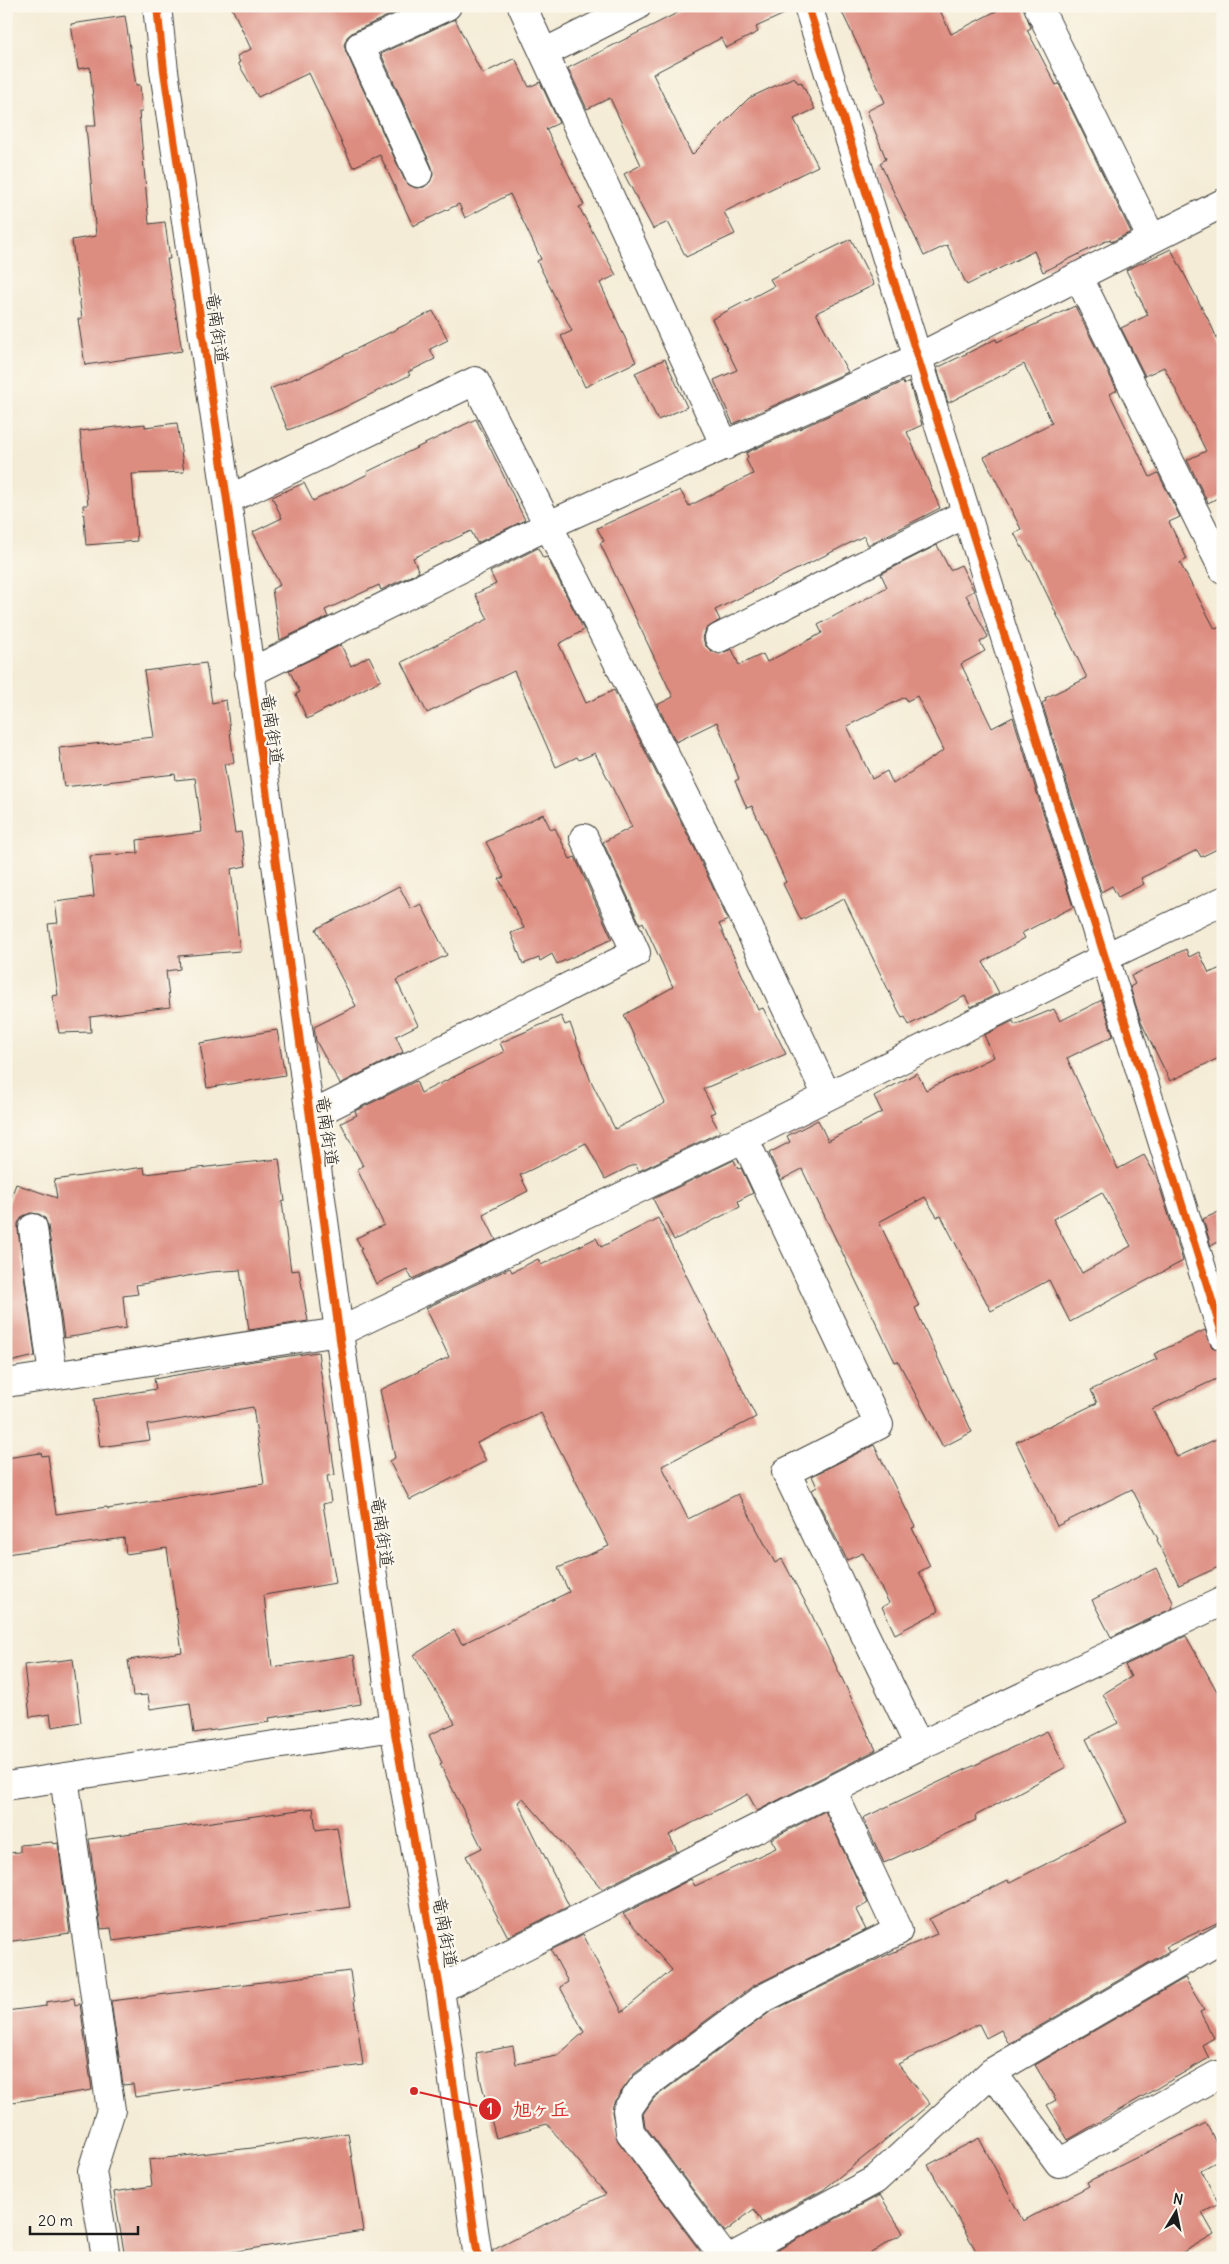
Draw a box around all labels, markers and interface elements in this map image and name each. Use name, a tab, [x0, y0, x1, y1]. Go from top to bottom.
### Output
street label: 竜南街道	[201, 291, 234, 365]
street label: 竜南街道	[256, 692, 289, 766]
street label: 竜南街道	[311, 1094, 344, 1168]
street label: 竜南街道	[366, 1495, 399, 1569]
street label: 竜南街道	[428, 1894, 463, 1969]
callout: 旭ヶ丘	[477, 2092, 579, 2126]
text: 旭ヶ丘	[512, 2097, 570, 2121]
text: 1	[487, 2099, 493, 2118]
north arrow	[1152, 2186, 1202, 2236]
text: N	[1172, 2189, 1185, 2209]
scale bar	[30, 2204, 138, 2236]
text: 20 m	[38, 2211, 73, 2230]

